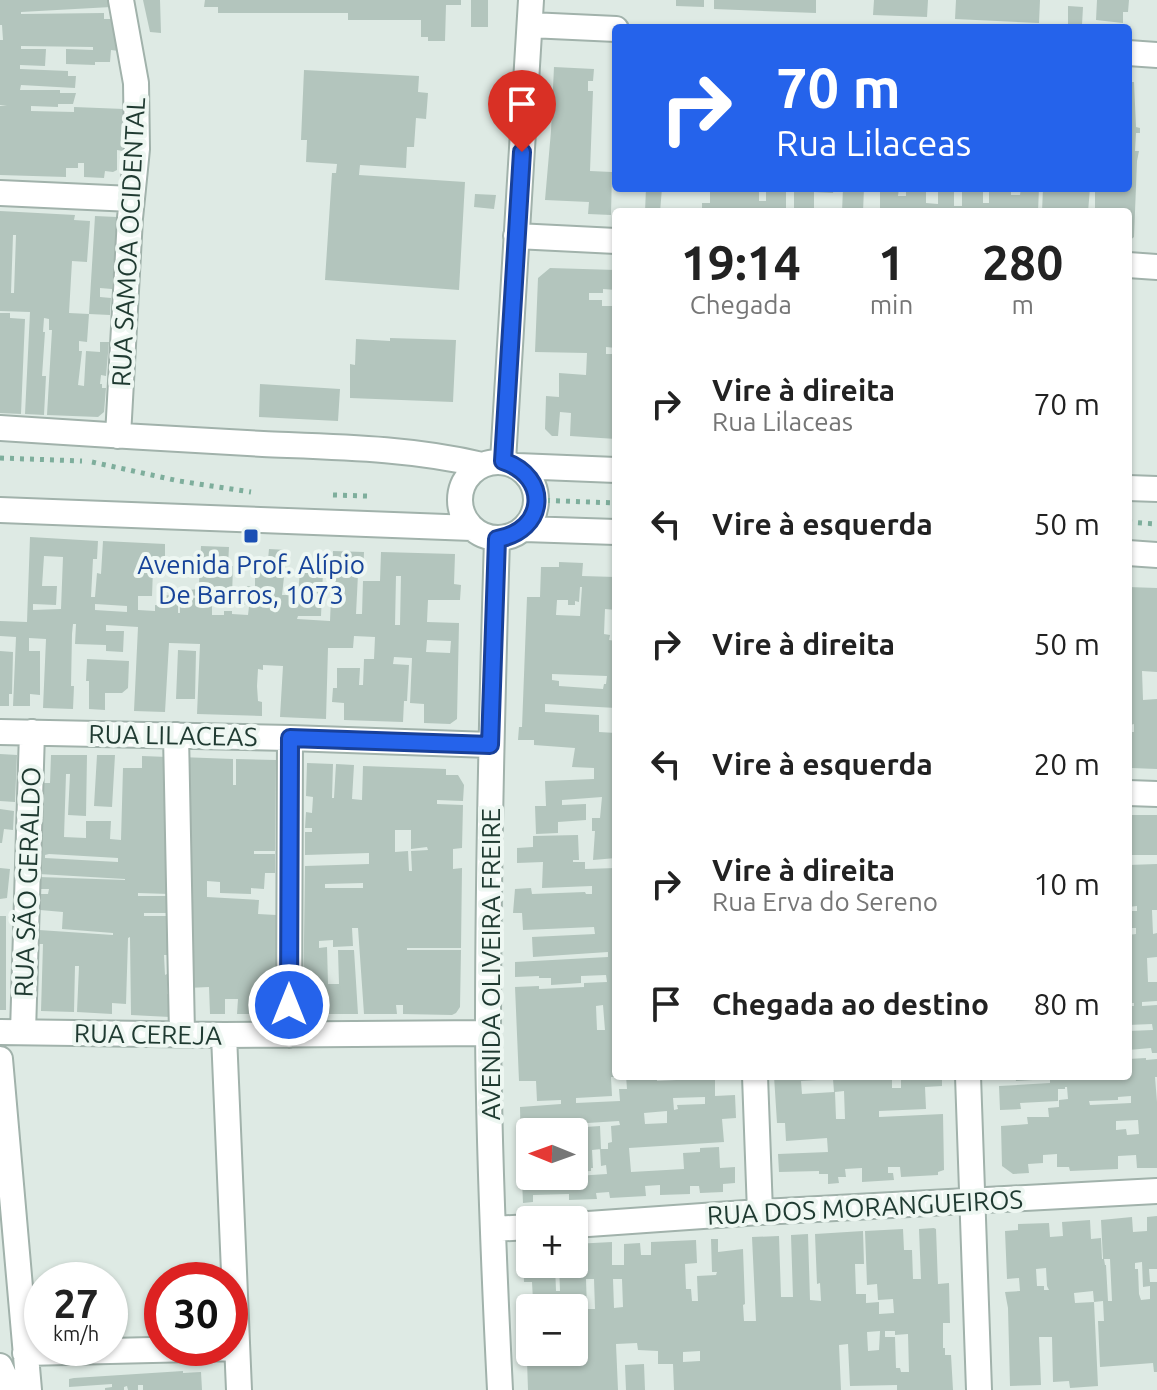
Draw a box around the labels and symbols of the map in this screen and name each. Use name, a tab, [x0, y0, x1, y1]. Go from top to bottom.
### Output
pin	[488, 70, 556, 152]
street label: RUA SAMOA OCIDENTAL	[106, 96, 150, 388]
marker: Avenida Prof. Alípio De Barros, 1073	[242, 527, 260, 545]
place label: Avenida Prof. Alípio De Barros, 1073	[137, 550, 365, 609]
street label: RUA LILACEAS	[88, 719, 258, 751]
street label: RUA SÃO GERALDO	[8, 766, 46, 998]
street label: AVENIDA OLIVEIRA FREIRE	[476, 808, 505, 1120]
position arrow	[247, 963, 331, 1047]
street label: RUA CEREJA	[74, 1018, 222, 1050]
north arrow	[516, 1118, 588, 1190]
street label: RUA DOS MORANGUEIROS	[706, 1184, 1024, 1230]
speed limit sign: 30	[144, 1262, 248, 1366]

